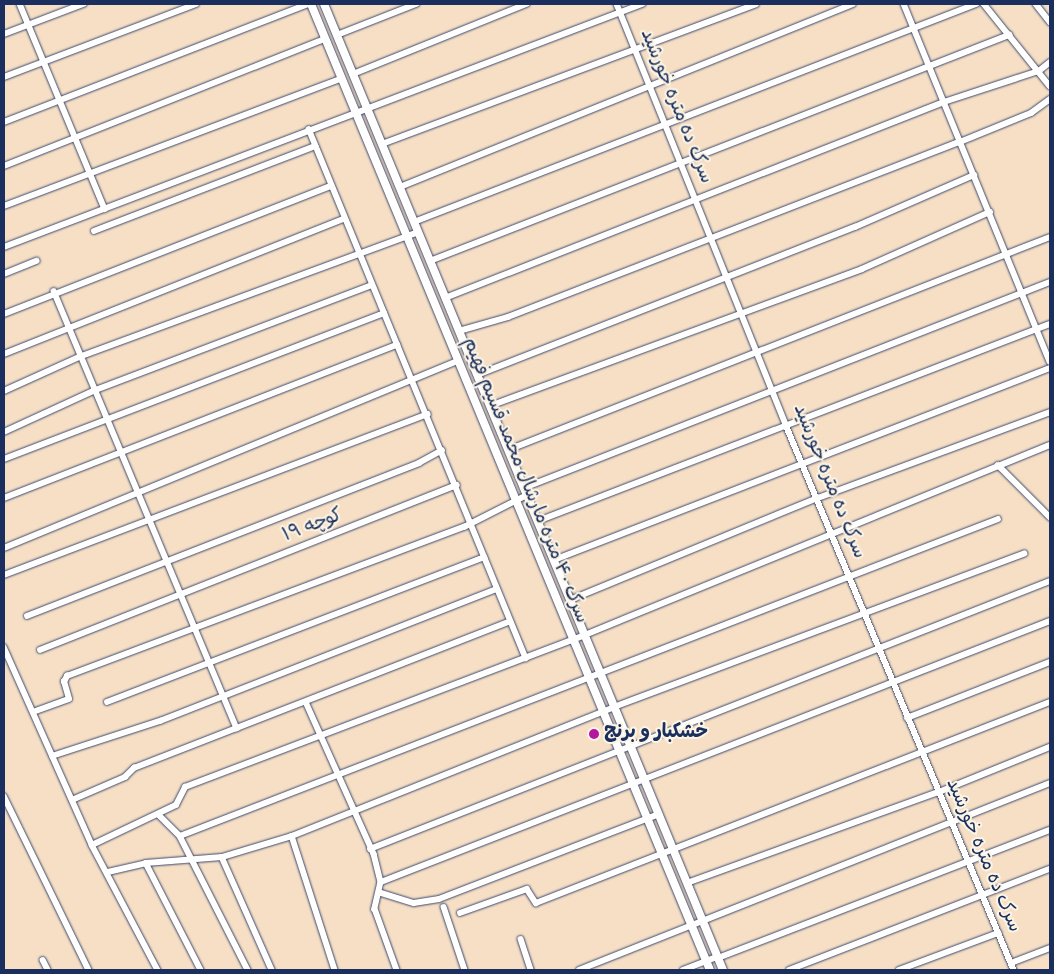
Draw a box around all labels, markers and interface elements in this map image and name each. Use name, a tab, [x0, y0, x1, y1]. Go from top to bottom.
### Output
street label: سرک ده متره خورشید	[634, 26, 716, 188]
street label: سرک ۴۰ متره مارشال محمد قسیم فهیم	[456, 335, 592, 627]
street label: سرک ده متره خورشید	[787, 401, 869, 563]
street label: کوچه ۱۹	[280, 505, 346, 549]
place label: خشکبار و برنج	[604, 723, 708, 745]
marker: خشکبار و برنج	[588, 728, 600, 740]
street label: سرک ده متره خورشید	[939, 776, 1025, 936]

